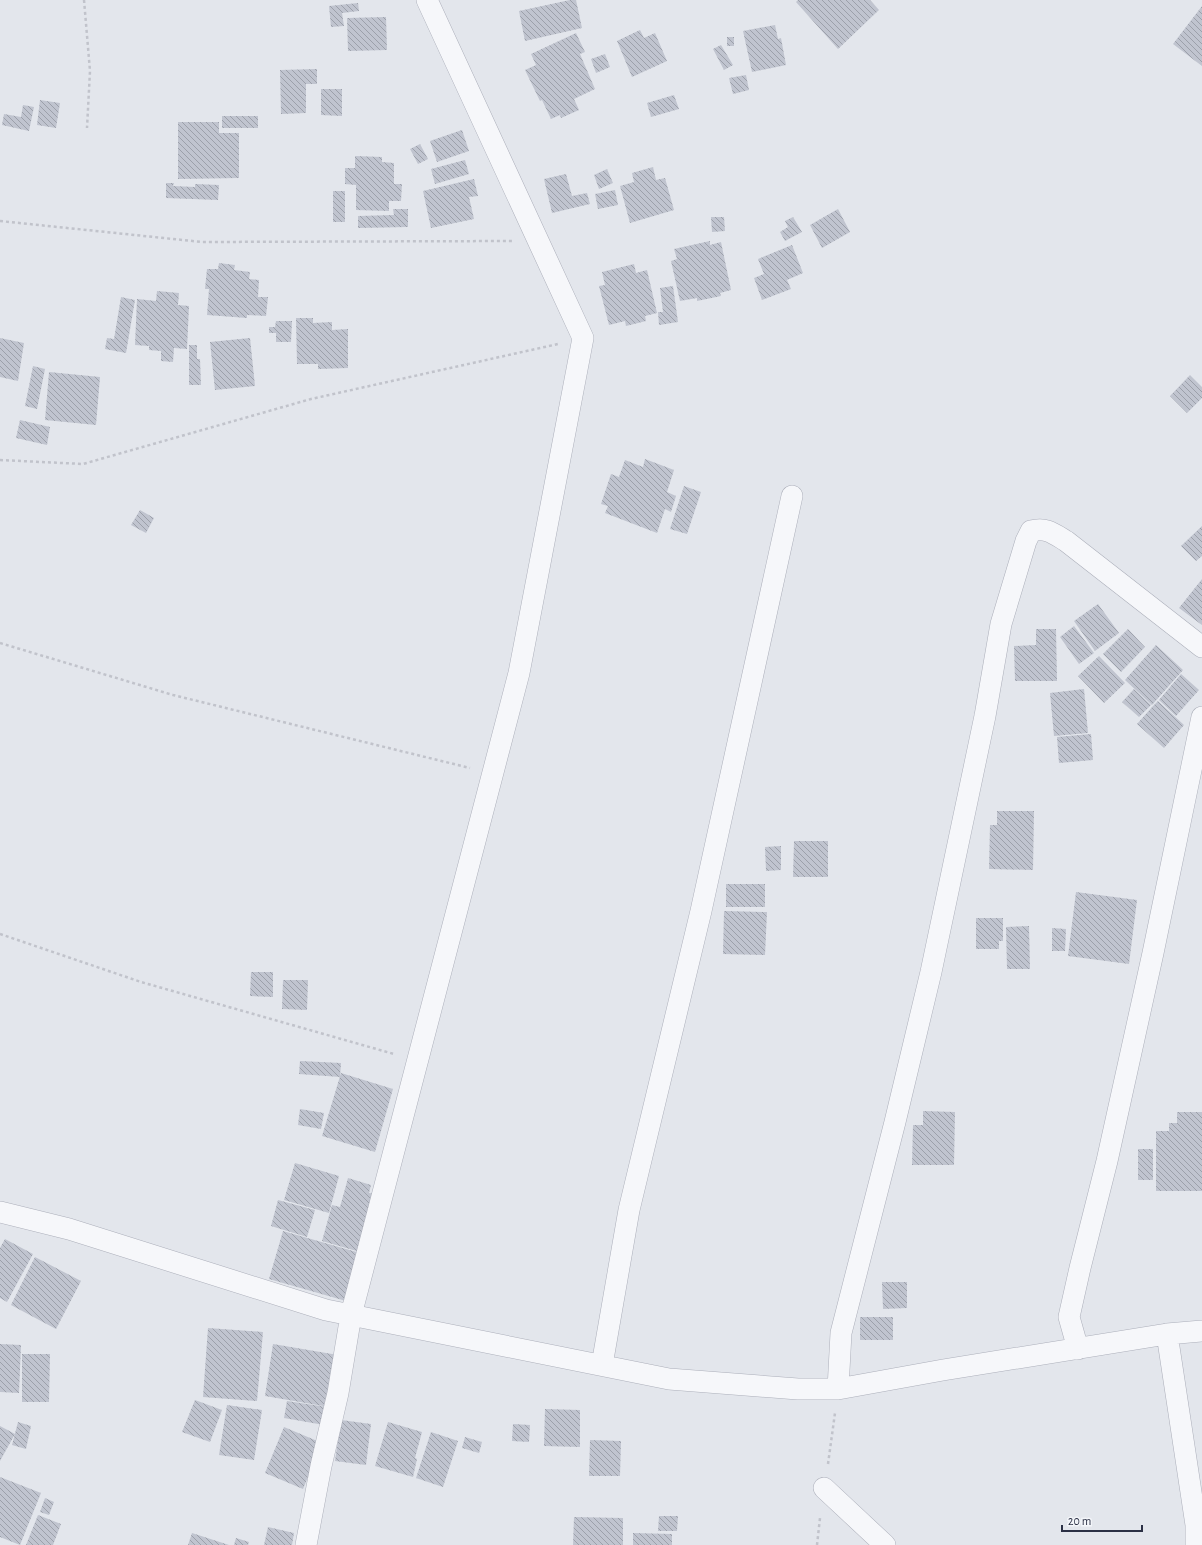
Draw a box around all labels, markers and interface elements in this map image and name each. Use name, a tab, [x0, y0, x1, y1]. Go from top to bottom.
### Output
scale bar	[1062, 1507, 1142, 1533]
text: 20 m	[1068, 1515, 1091, 1527]

